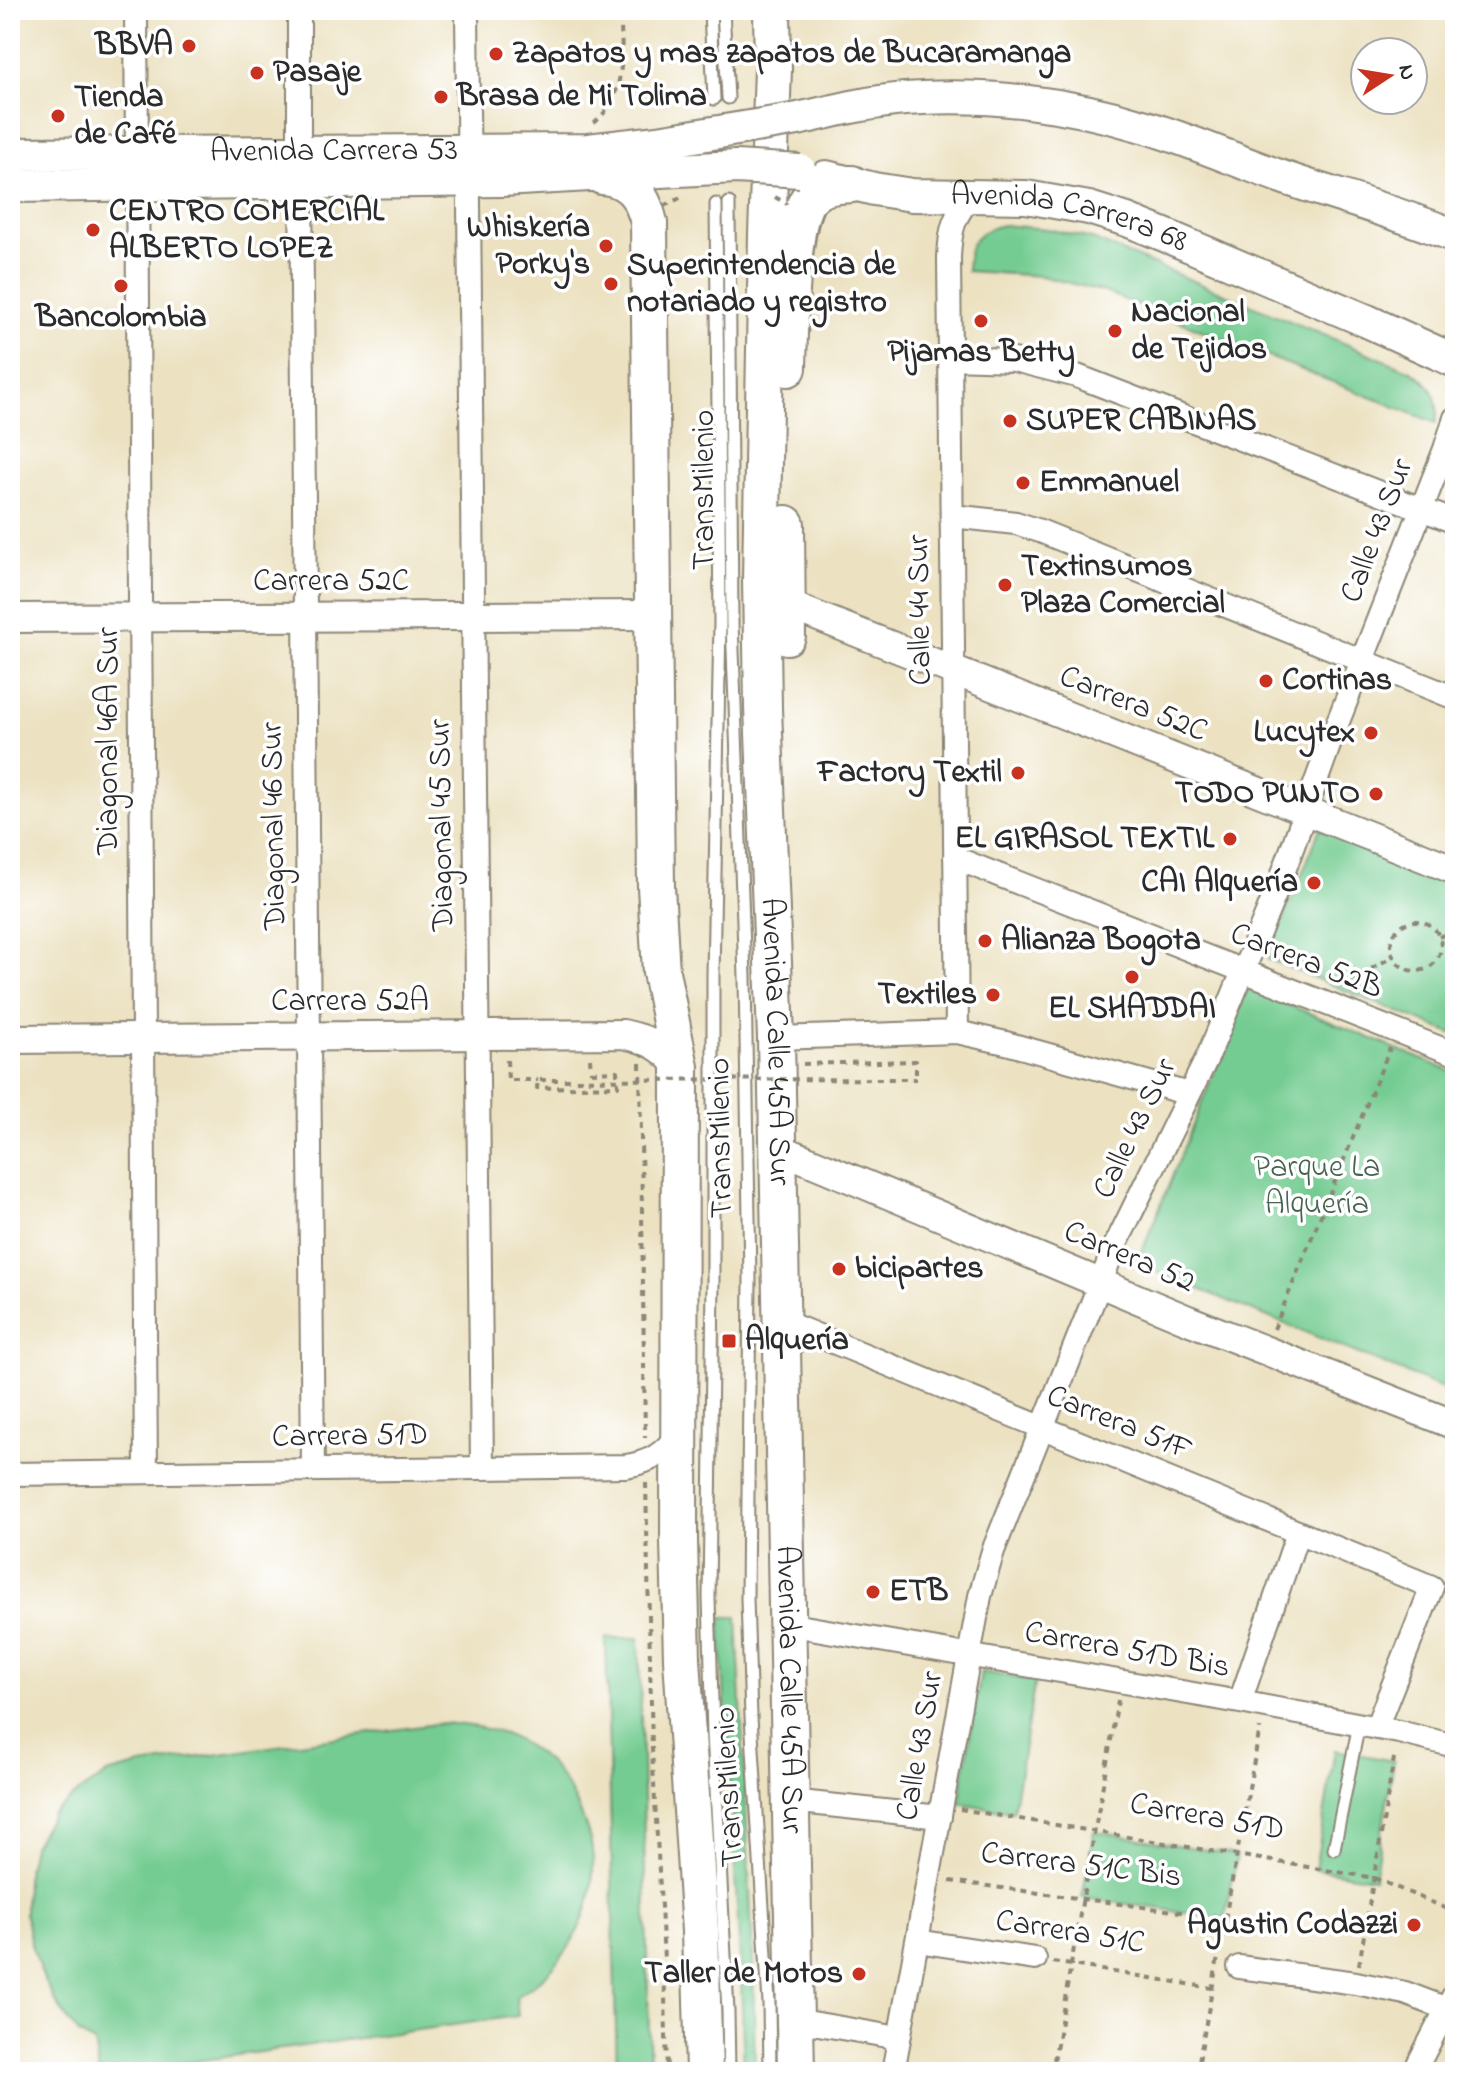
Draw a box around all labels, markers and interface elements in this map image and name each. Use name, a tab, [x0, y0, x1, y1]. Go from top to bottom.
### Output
place label: BBVA	[93, 23, 173, 70]
place label: Zapatos y mas zapatos de Bucaramanga	[512, 31, 1071, 79]
north arrow	[1349, 36, 1429, 116]
marker: BBVA	[180, 37, 198, 55]
marker: Zapatos y mas zapatos de Bucaramanga	[487, 45, 505, 63]
place label: Pasaje	[273, 50, 363, 97]
text: N	[1388, 62, 1423, 83]
marker: Pasaje	[248, 64, 266, 82]
place label: Brasa de Mi Tolima	[455, 74, 707, 121]
place label: Tienda de Café	[74, 75, 178, 159]
marker: Brasa de Mi Tolima	[432, 88, 450, 106]
marker: Tienda de Café	[49, 107, 67, 125]
street label: Avenida Carrera 53	[210, 127, 458, 176]
street label: Avenida Carrera 68	[950, 172, 1195, 266]
place label: CENTRO COMERCIAL ALBERTO LOPEZ	[109, 189, 385, 273]
place label: Whiskería Porky's	[467, 205, 590, 290]
marker: CENTRO COMERCIAL ALBERTO LOPEZ	[84, 221, 102, 239]
marker: Whiskería Porky's	[597, 237, 615, 255]
place label: Superintendencia de notariado y registro	[627, 243, 897, 328]
marker: Superintendencia de notariado y registro	[602, 275, 620, 293]
marker: Bancolombia	[112, 277, 130, 295]
place label: Nacional de Tejidos	[1131, 290, 1267, 374]
place label: Bancolombia	[33, 295, 207, 342]
marker: Pijamas Betty	[972, 312, 990, 330]
marker: Nacional de Tejidos	[1106, 322, 1124, 340]
place label: Pijamas Betty	[887, 330, 1075, 378]
place label: SUPER CABINAS	[1026, 398, 1257, 445]
street label: TransMilenio	[682, 410, 729, 570]
marker: SUPER CABINAS	[1001, 412, 1019, 430]
street label: Calle 43 Sur	[1329, 452, 1427, 610]
place label: Emmanuel	[1039, 460, 1179, 507]
marker: Emmanuel	[1014, 474, 1032, 492]
street label: Calle 44 Sur	[896, 534, 946, 686]
place label: Textinsumos Plaza Comercial	[1021, 544, 1225, 628]
street label: Carrera 52C	[253, 559, 409, 606]
marker: Textinsumos Plaza Comercial	[996, 576, 1014, 594]
street label: Diagonal 46A Sur	[86, 627, 133, 856]
street label: Carrera 52C	[1052, 654, 1214, 756]
place label: Cortinas	[1282, 658, 1392, 705]
marker: Cortinas	[1257, 672, 1275, 690]
place label: Lucytex	[1254, 710, 1355, 758]
street label: Diagonal 45 Sur	[418, 718, 468, 932]
street label: Diagonal 46 Sur	[250, 722, 300, 931]
marker: Lucytex	[1362, 724, 1380, 742]
place label: Factory Textil	[816, 750, 1002, 798]
marker: Factory Textil	[1009, 764, 1027, 782]
place label: TODO PUNTO	[1175, 771, 1360, 818]
marker: TODO PUNTO	[1367, 785, 1385, 803]
place label: EL GIRASOL TEXTIL	[955, 816, 1215, 863]
marker: EL GIRASOL TEXTIL	[1221, 830, 1239, 848]
place label: CAI Alquería	[1141, 860, 1298, 907]
marker: CAI Alquería	[1305, 874, 1323, 892]
street label: Avenida Calle 45A Sur	[747, 897, 802, 1186]
street label: Carrera 52B	[1223, 911, 1389, 1013]
place label: Alianza Bogota	[1001, 918, 1201, 966]
marker: Alianza Bogota	[976, 932, 994, 950]
marker: EL SHADDAI	[1123, 968, 1141, 986]
place label: Textiles	[877, 972, 977, 1019]
street label: Carrera 52A	[271, 979, 429, 1026]
marker: Textiles	[984, 986, 1002, 1004]
place label: EL SHADDAI	[1048, 986, 1216, 1033]
street label: Calle 43 Sur	[1082, 1051, 1190, 1207]
street label: TransMilenio	[697, 1057, 747, 1219]
park label: Parque La Alquería	[1254, 1145, 1380, 1229]
street label: Carrera 52	[1056, 1209, 1202, 1307]
place label: bicipartes	[855, 1246, 984, 1293]
marker: bicipartes	[830, 1260, 848, 1278]
place label: Alquería	[745, 1318, 849, 1365]
marker: Alquería	[720, 1332, 738, 1350]
street label: Carrera 51F	[1039, 1373, 1199, 1475]
street label: Carrera 51D	[272, 1412, 428, 1462]
street label: Avenida Calle 45A Sur	[762, 1545, 815, 1834]
place label: ETB	[889, 1569, 949, 1616]
marker: ETB	[864, 1583, 882, 1601]
street label: Carrera 51D Bis	[1021, 1610, 1233, 1692]
street label: Calle 43 Sur	[885, 1667, 957, 1824]
street label: TransMilenio	[702, 1706, 758, 1868]
street label: Carrera 51D	[1126, 1781, 1288, 1855]
street label: Carrera 51C Bis	[978, 1830, 1184, 1902]
street label: Carrera 51C	[992, 1898, 1148, 1968]
place label: Agustin Codazzi	[1187, 1902, 1398, 1950]
marker: Agustin Codazzi	[1405, 1916, 1423, 1934]
place label: Taller de Motos	[644, 1951, 843, 1998]
marker: Taller de Motos	[850, 1965, 868, 1983]

